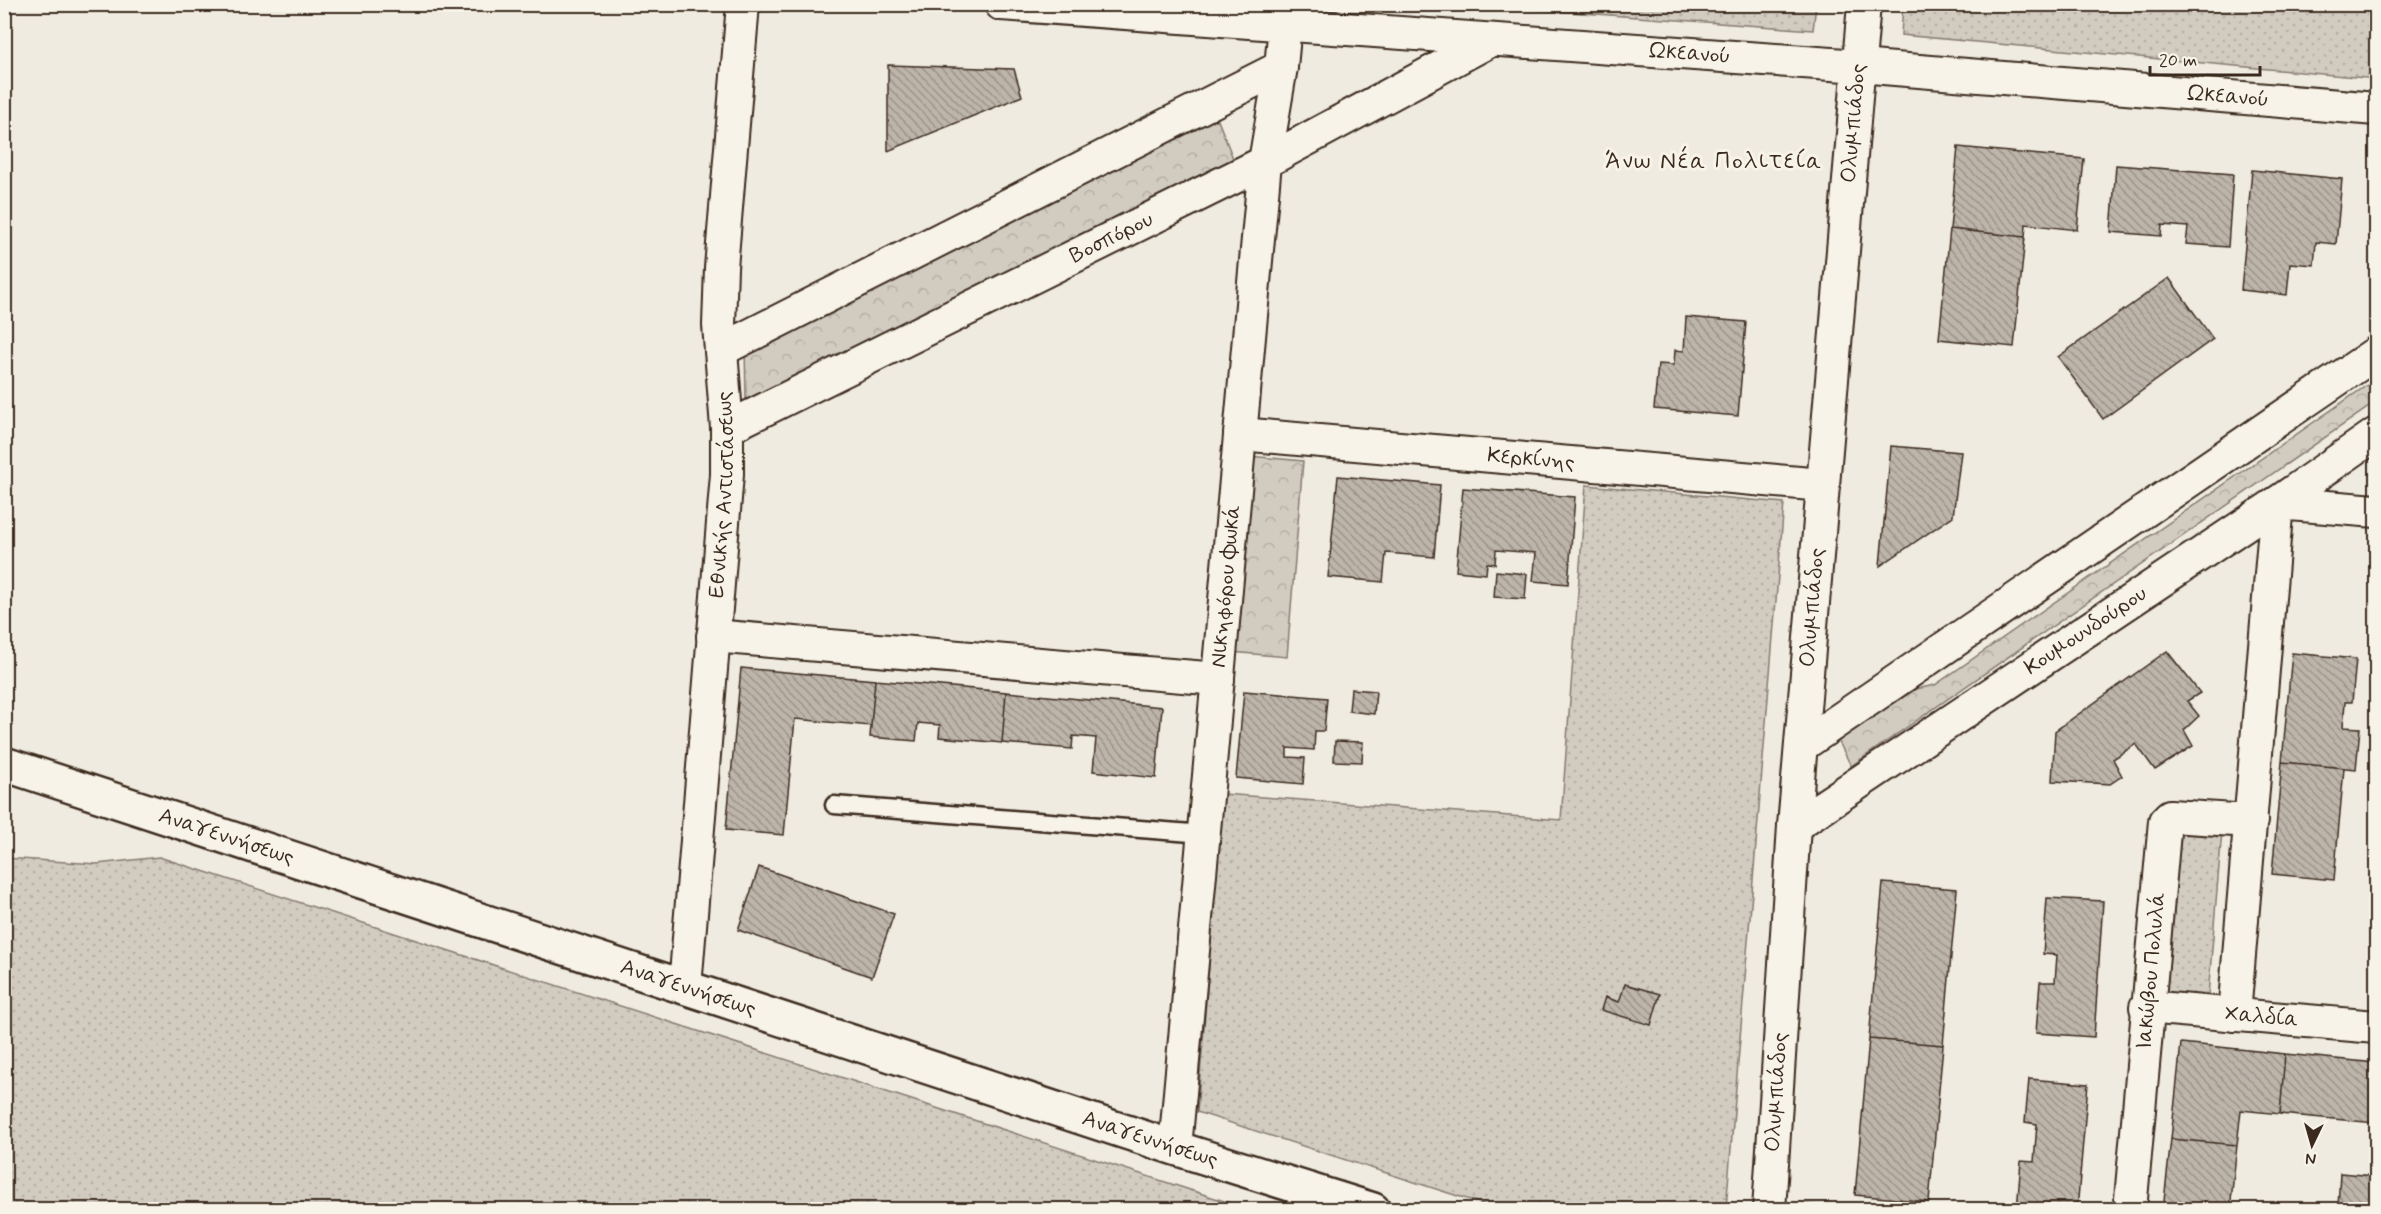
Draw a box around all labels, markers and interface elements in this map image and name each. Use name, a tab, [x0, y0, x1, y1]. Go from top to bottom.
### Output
street label: Ωκεανού	[1647, 37, 1731, 71]
scale bar	[2150, 39, 2260, 77]
text: 20 m	[2159, 49, 2197, 73]
street label: Ολυμπιάδος	[1835, 63, 1873, 184]
street label: Ωκεανού	[2185, 79, 2270, 114]
district label: Άνω Νέα Πολιτεία	[1605, 145, 1823, 177]
street label: Βοσπόρου	[1065, 205, 1158, 270]
street label: Εθνικής Αντιστάσεως	[703, 390, 741, 599]
street label: Κερκίνης	[1486, 442, 1576, 477]
street label: Νικηφόρου Φωκά	[1205, 504, 1248, 669]
street label: Ολυμπιάδος	[1794, 547, 1832, 668]
street label: Κουμουνδούρου	[2019, 580, 2152, 682]
street label: Αναγεννήσεως	[155, 802, 298, 872]
street label: Ιακώβου Πολυλά	[2131, 891, 2173, 1051]
street label: Αναγεννήσεως	[617, 953, 760, 1024]
street label: Χαλδία	[2224, 1000, 2299, 1034]
street label: Ολυμπιάδος	[1759, 1032, 1795, 1153]
street label: Αναγεννήσεως	[1079, 1105, 1221, 1175]
north arrow	[2282, 1115, 2342, 1175]
text: N	[2305, 1148, 2317, 1169]

